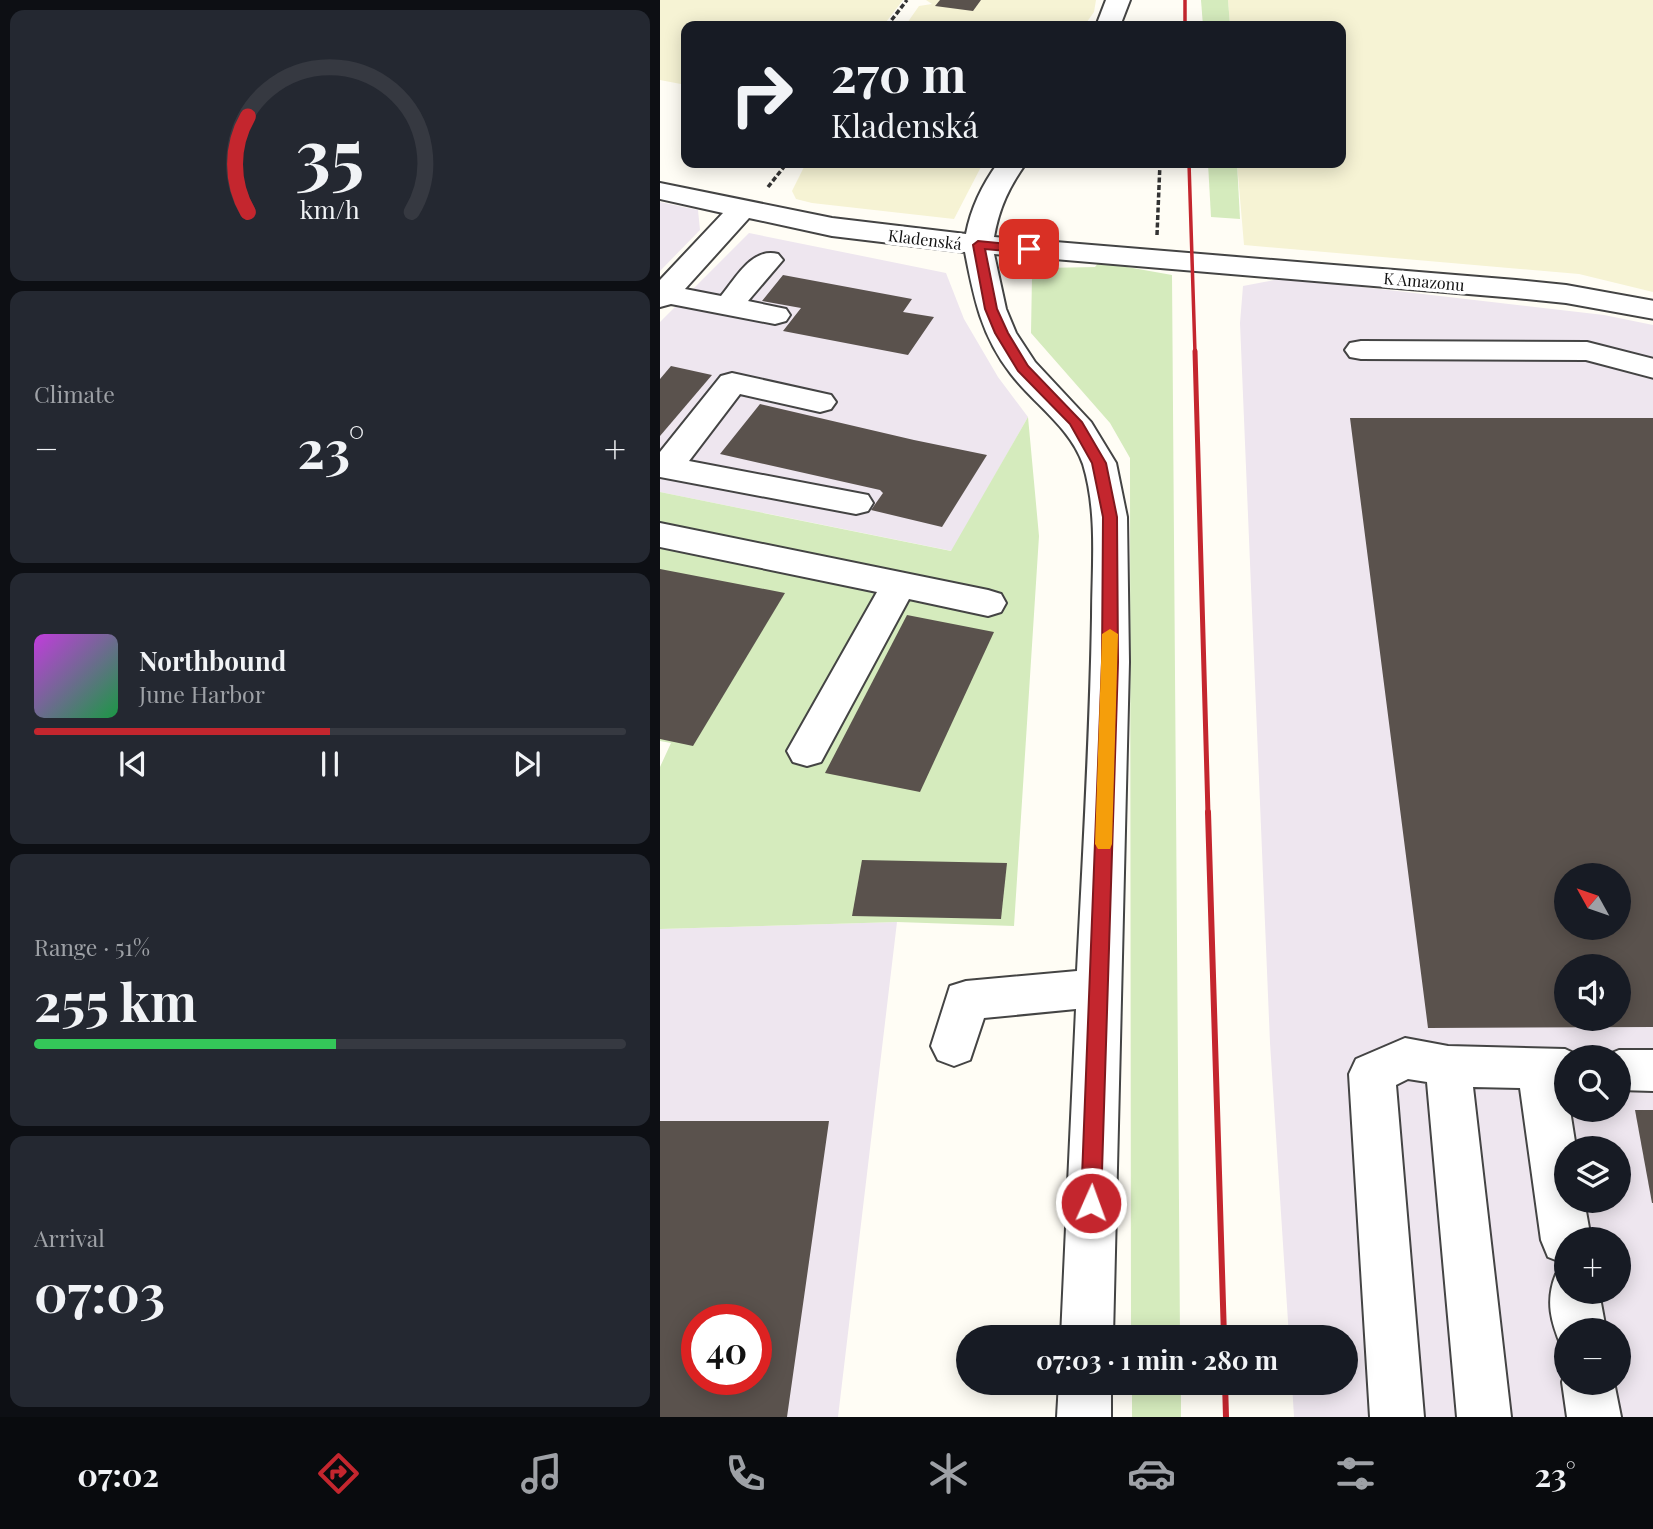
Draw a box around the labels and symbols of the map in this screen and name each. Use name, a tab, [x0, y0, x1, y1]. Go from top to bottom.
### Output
pin	[999, 219, 1059, 279]
street label: Kladenská	[887, 224, 963, 254]
street label: K Amazonu	[1383, 267, 1465, 295]
north arrow	[1554, 863, 1631, 940]
position arrow	[1054, 1166, 1128, 1240]
speed limit sign: 40	[681, 1304, 772, 1395]

